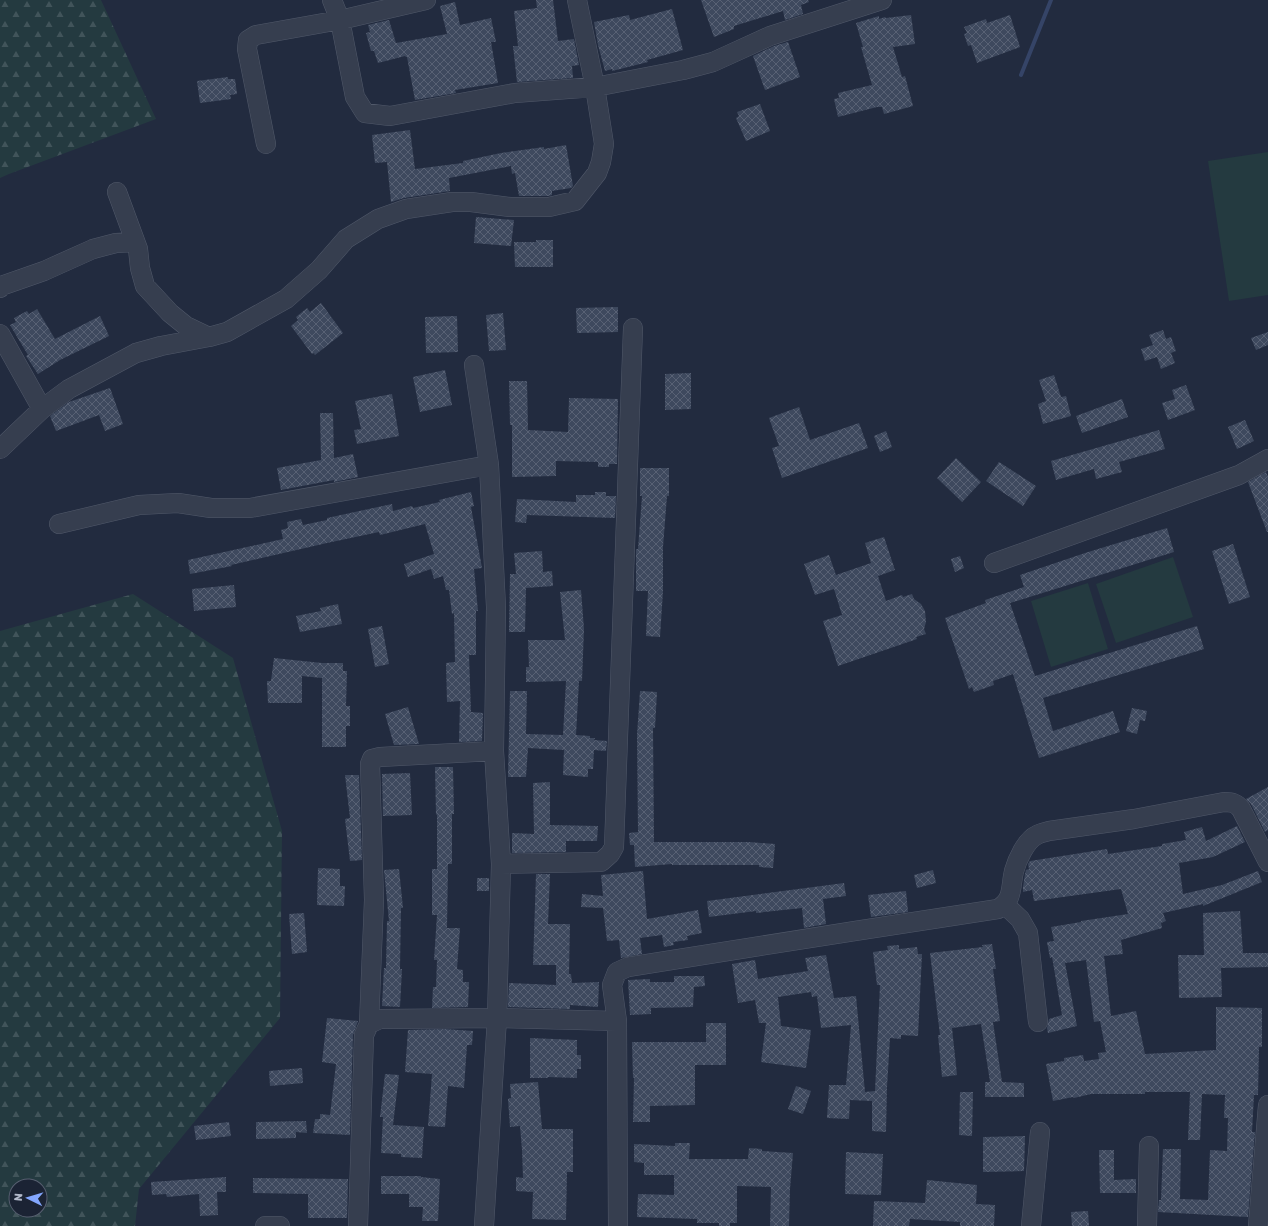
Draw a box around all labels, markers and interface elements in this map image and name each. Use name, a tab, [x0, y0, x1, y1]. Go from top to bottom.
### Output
north arrow	[8, 1178, 48, 1218]
text: N	[12, 1193, 25, 1202]

